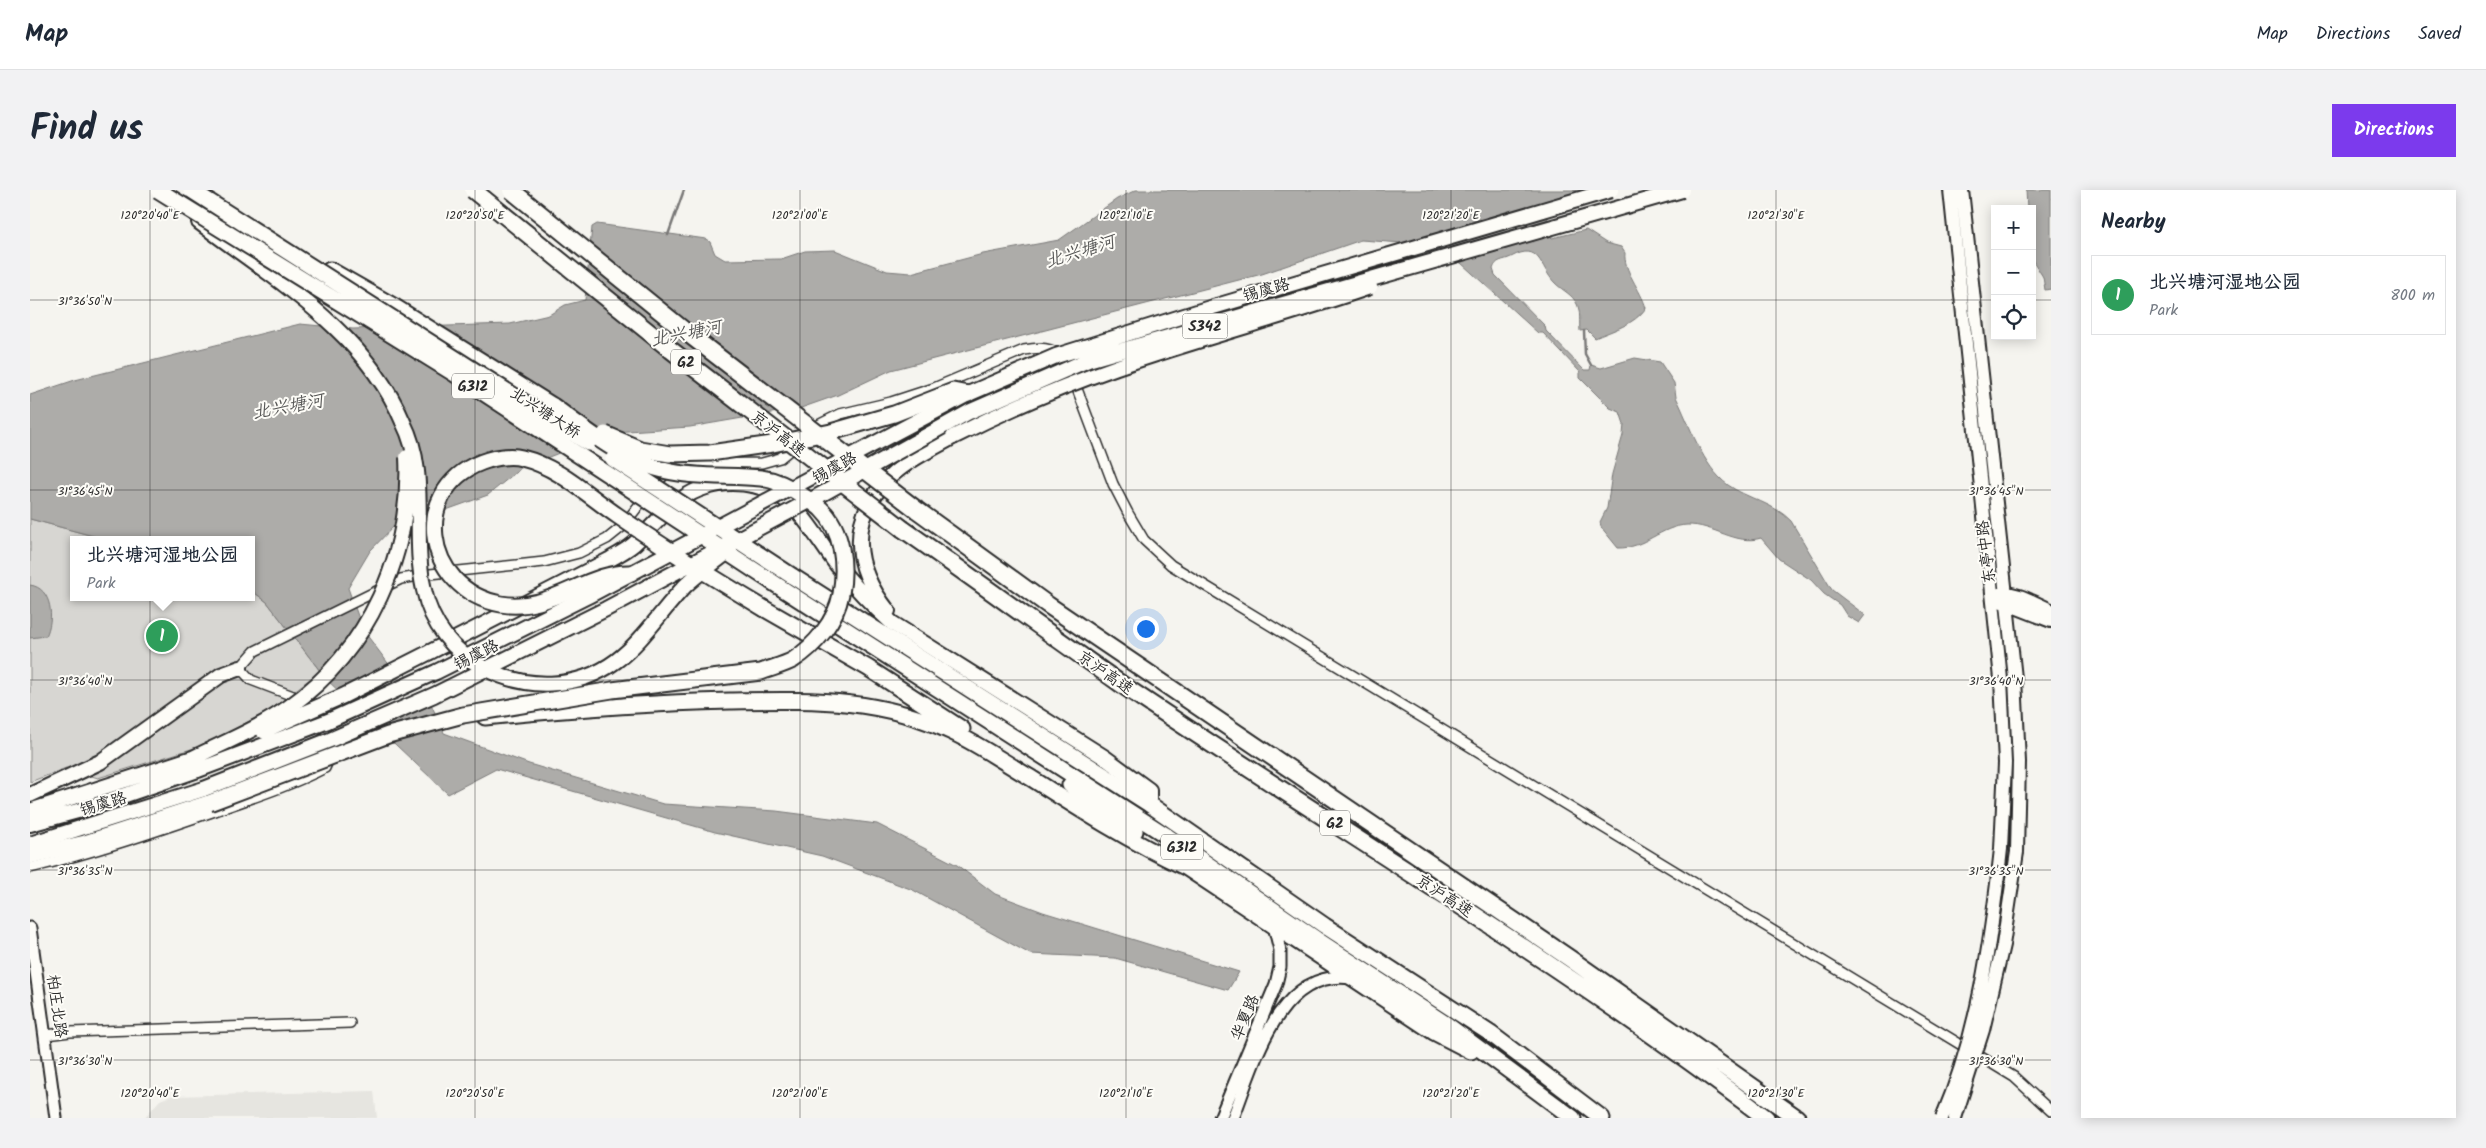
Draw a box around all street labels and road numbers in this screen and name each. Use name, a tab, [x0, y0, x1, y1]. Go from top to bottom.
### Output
street label: 锡虞路	[1240, 272, 1293, 309]
road number: S342	[1182, 314, 1228, 338]
road number: G2	[671, 350, 701, 374]
road number: G312	[452, 374, 494, 398]
street label: 北兴塘大桥	[505, 381, 586, 446]
street label: 京沪高速	[745, 405, 811, 464]
street label: 锡虞路	[808, 446, 862, 491]
street label: 东亭中路	[1970, 519, 2003, 585]
street label: 锡虞路	[450, 633, 504, 677]
street label: 京沪高速	[1072, 645, 1139, 702]
street label: 锡虞路	[77, 785, 130, 823]
road number: G2	[1320, 810, 1350, 836]
road number: G312	[1161, 834, 1203, 860]
street label: 京沪高速	[1411, 868, 1478, 924]
street label: 柏庄北路	[40, 973, 73, 1040]
street label: 华夏路	[1224, 991, 1266, 1045]

